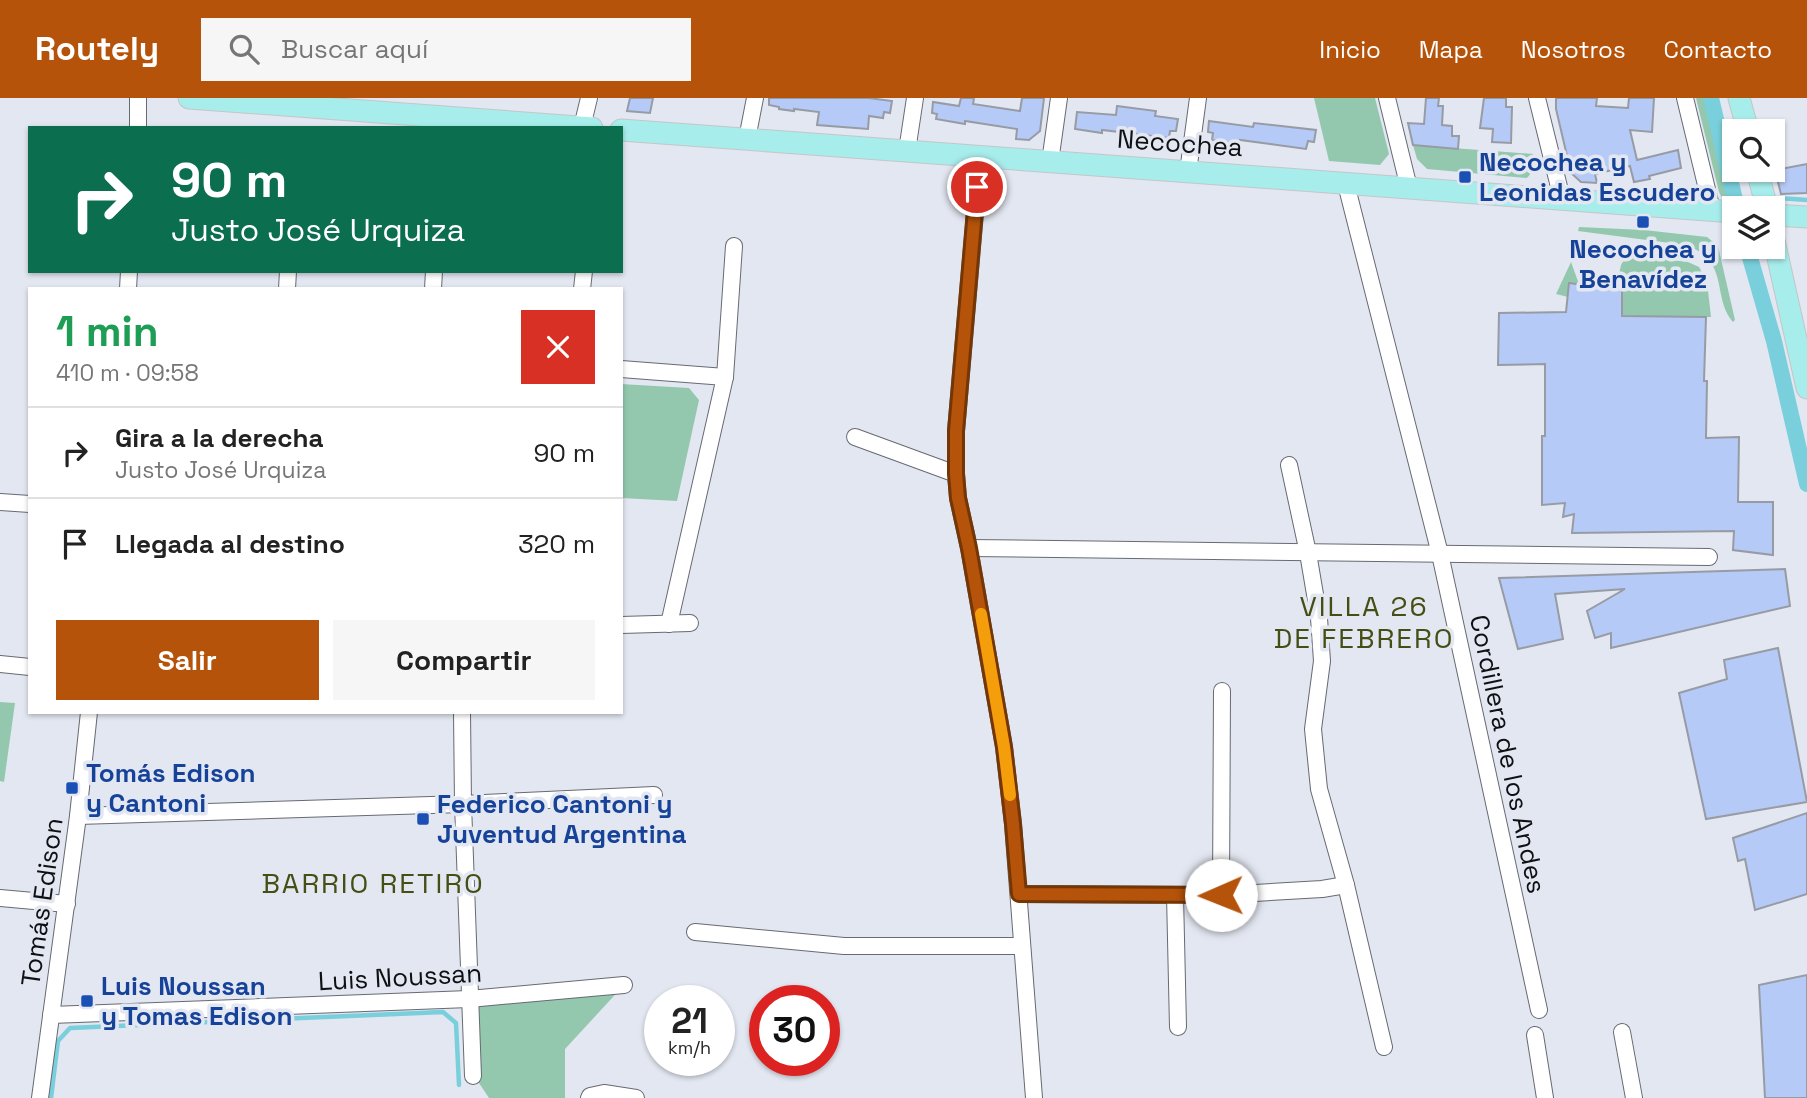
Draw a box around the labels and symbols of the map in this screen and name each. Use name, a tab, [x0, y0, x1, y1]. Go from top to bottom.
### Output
street label: Necochea	[1116, 122, 1244, 164]
place label: Necochea y Leonidas Escudero	[1479, 145, 1715, 209]
pin	[947, 157, 1007, 217]
marker: Necochea y Leonidas Escudero	[1457, 169, 1473, 185]
marker: Necochea y Benavídez	[1635, 214, 1651, 230]
place label: Necochea y Benavídez	[1569, 232, 1717, 296]
district label: VILLA 26 DE FEBRERO	[1274, 588, 1454, 656]
street label: Cordillera de los Andes	[1462, 612, 1554, 896]
place label: Tomás Edison y Cantoni	[86, 756, 256, 820]
marker: Tomás Edison y Cantoni	[64, 780, 80, 796]
place label: Federico Cantoni y Juventud Argentina	[437, 787, 687, 851]
marker: Federico Cantoni y Juventud Argentina	[415, 811, 431, 827]
street label: Tomás Edison	[13, 816, 71, 988]
position arrow	[1184, 858, 1258, 932]
district label: BARRIO RETIRO	[261, 865, 485, 901]
street label: Luis Noussan	[317, 956, 483, 998]
place label: Luis Noussan y Tomas Edison	[101, 969, 292, 1033]
speed limit sign: 30	[749, 985, 840, 1076]
marker: Luis Noussan y Tomas Edison	[79, 993, 95, 1009]

